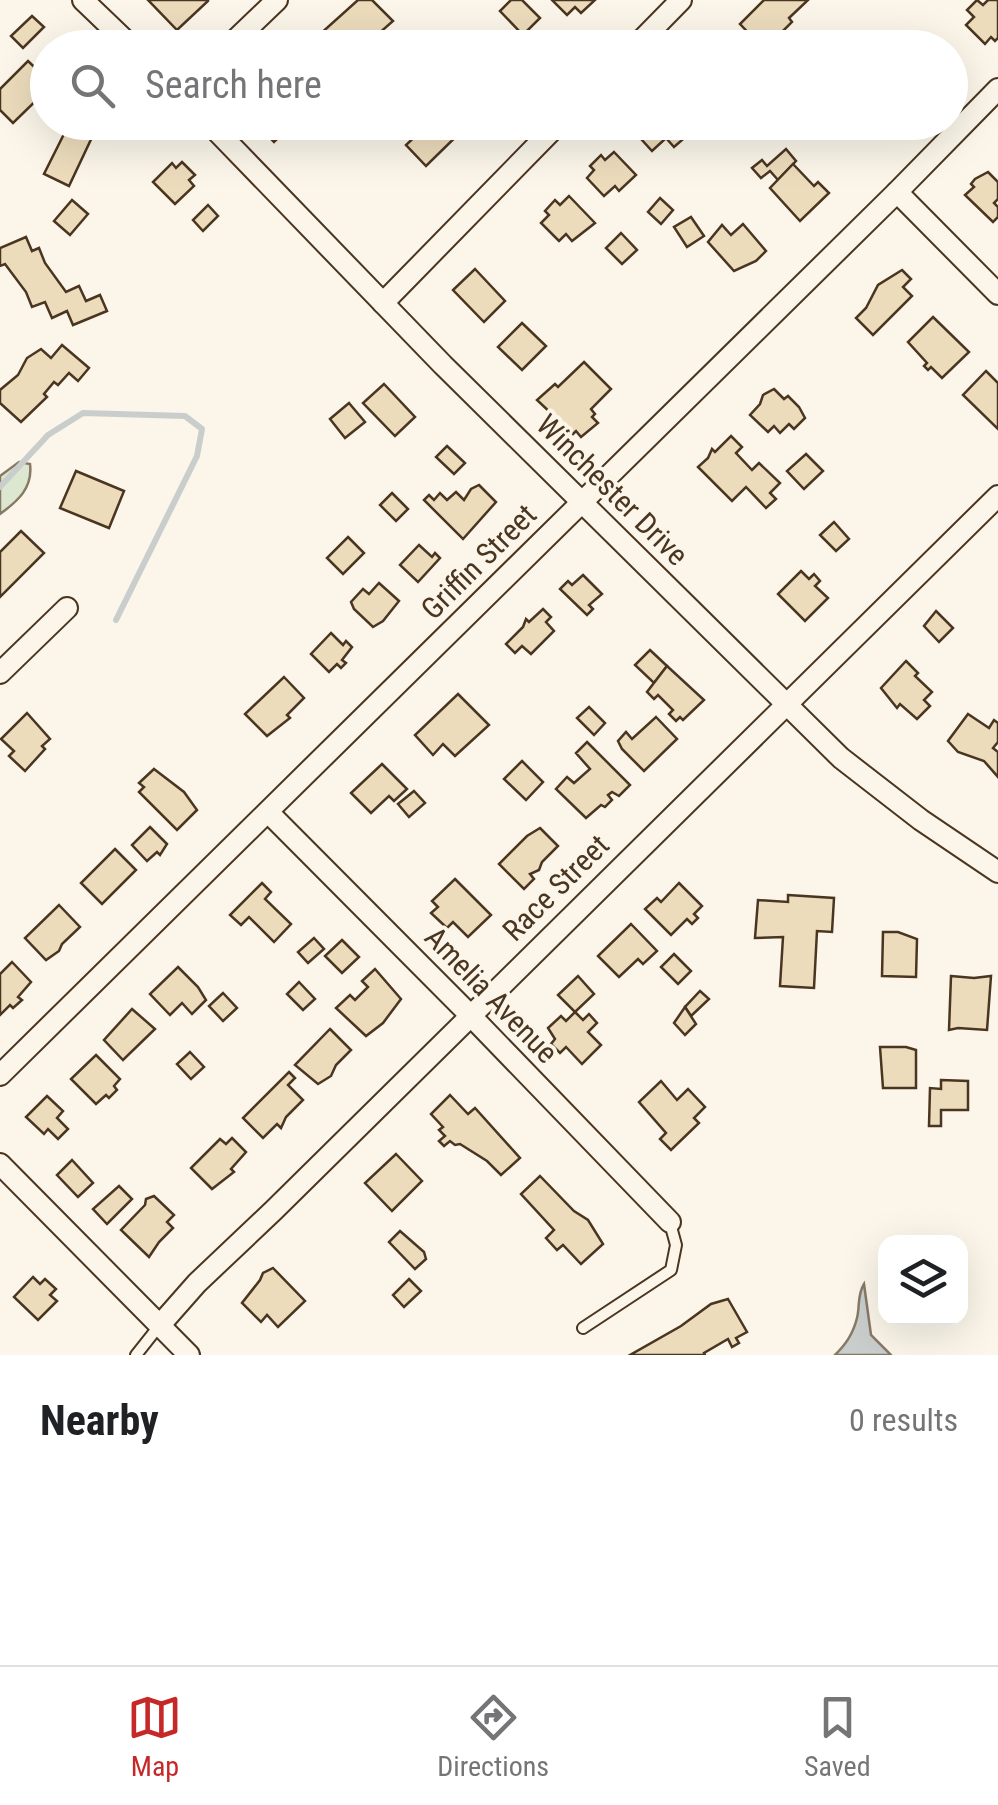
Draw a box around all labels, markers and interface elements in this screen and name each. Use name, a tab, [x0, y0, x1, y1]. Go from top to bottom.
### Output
search box	[30, 30, 968, 140]
icon: search	[65, 58, 120, 113]
text: Search here	[145, 63, 322, 107]
street label: Winchester Drive	[530, 407, 695, 572]
street label: Griffin Street	[414, 497, 543, 626]
street label: Race Street	[495, 827, 616, 948]
street label: Amelia Avenue	[418, 919, 565, 1070]
map controls	[878, 1235, 968, 1325]
button: layers	[878, 1235, 968, 1325]
text: Nearby	[40, 1396, 159, 1445]
text: 0 results	[849, 1401, 958, 1439]
tab: Map	[127, 1690, 182, 1783]
tab: Directions	[437, 1690, 549, 1783]
tab: Saved	[804, 1690, 871, 1783]

